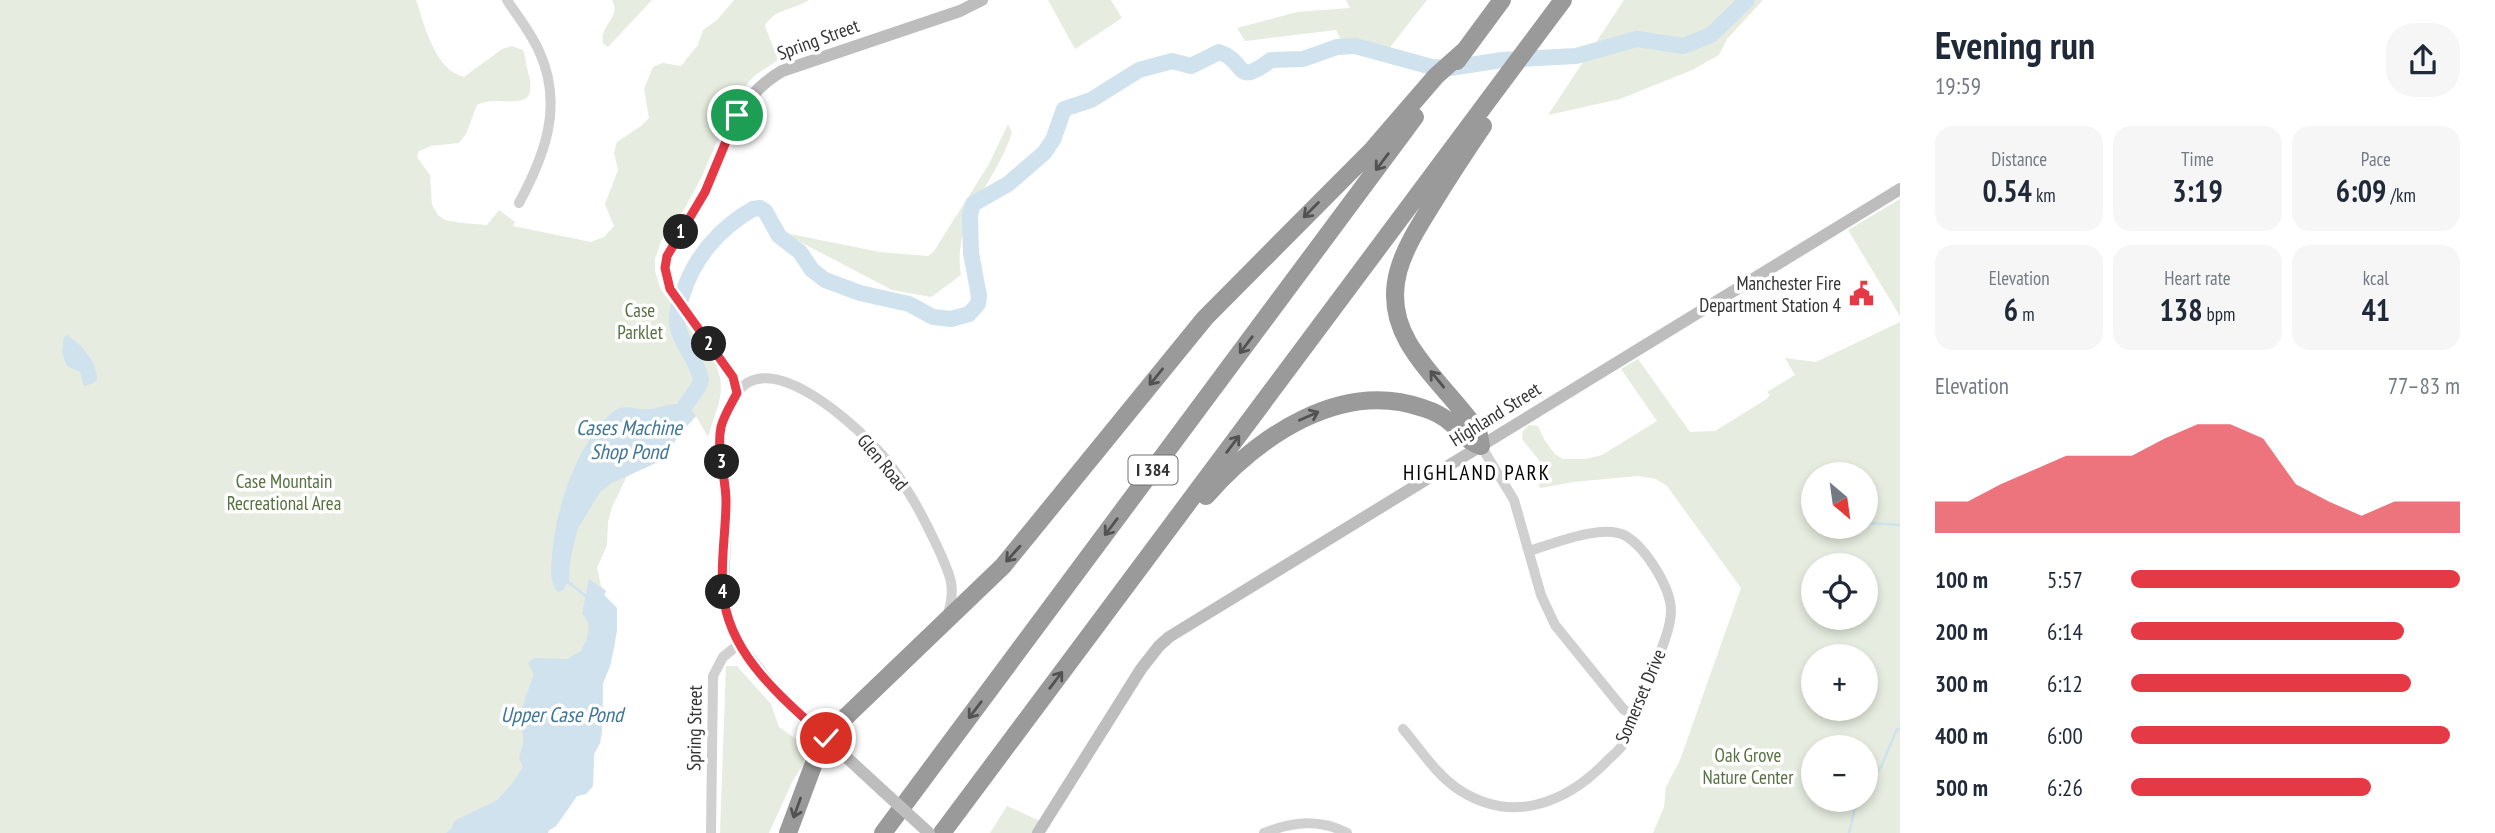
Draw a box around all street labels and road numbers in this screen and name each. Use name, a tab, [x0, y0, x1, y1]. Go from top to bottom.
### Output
street label: Spring Street	[774, 13, 863, 65]
street label: Highland Street	[1445, 376, 1546, 451]
street label: Glen Road	[852, 429, 914, 495]
road number: I 384	[1128, 456, 1178, 484]
street label: Somerset Drive	[1609, 645, 1671, 747]
street label: Spring Street	[681, 684, 707, 771]

